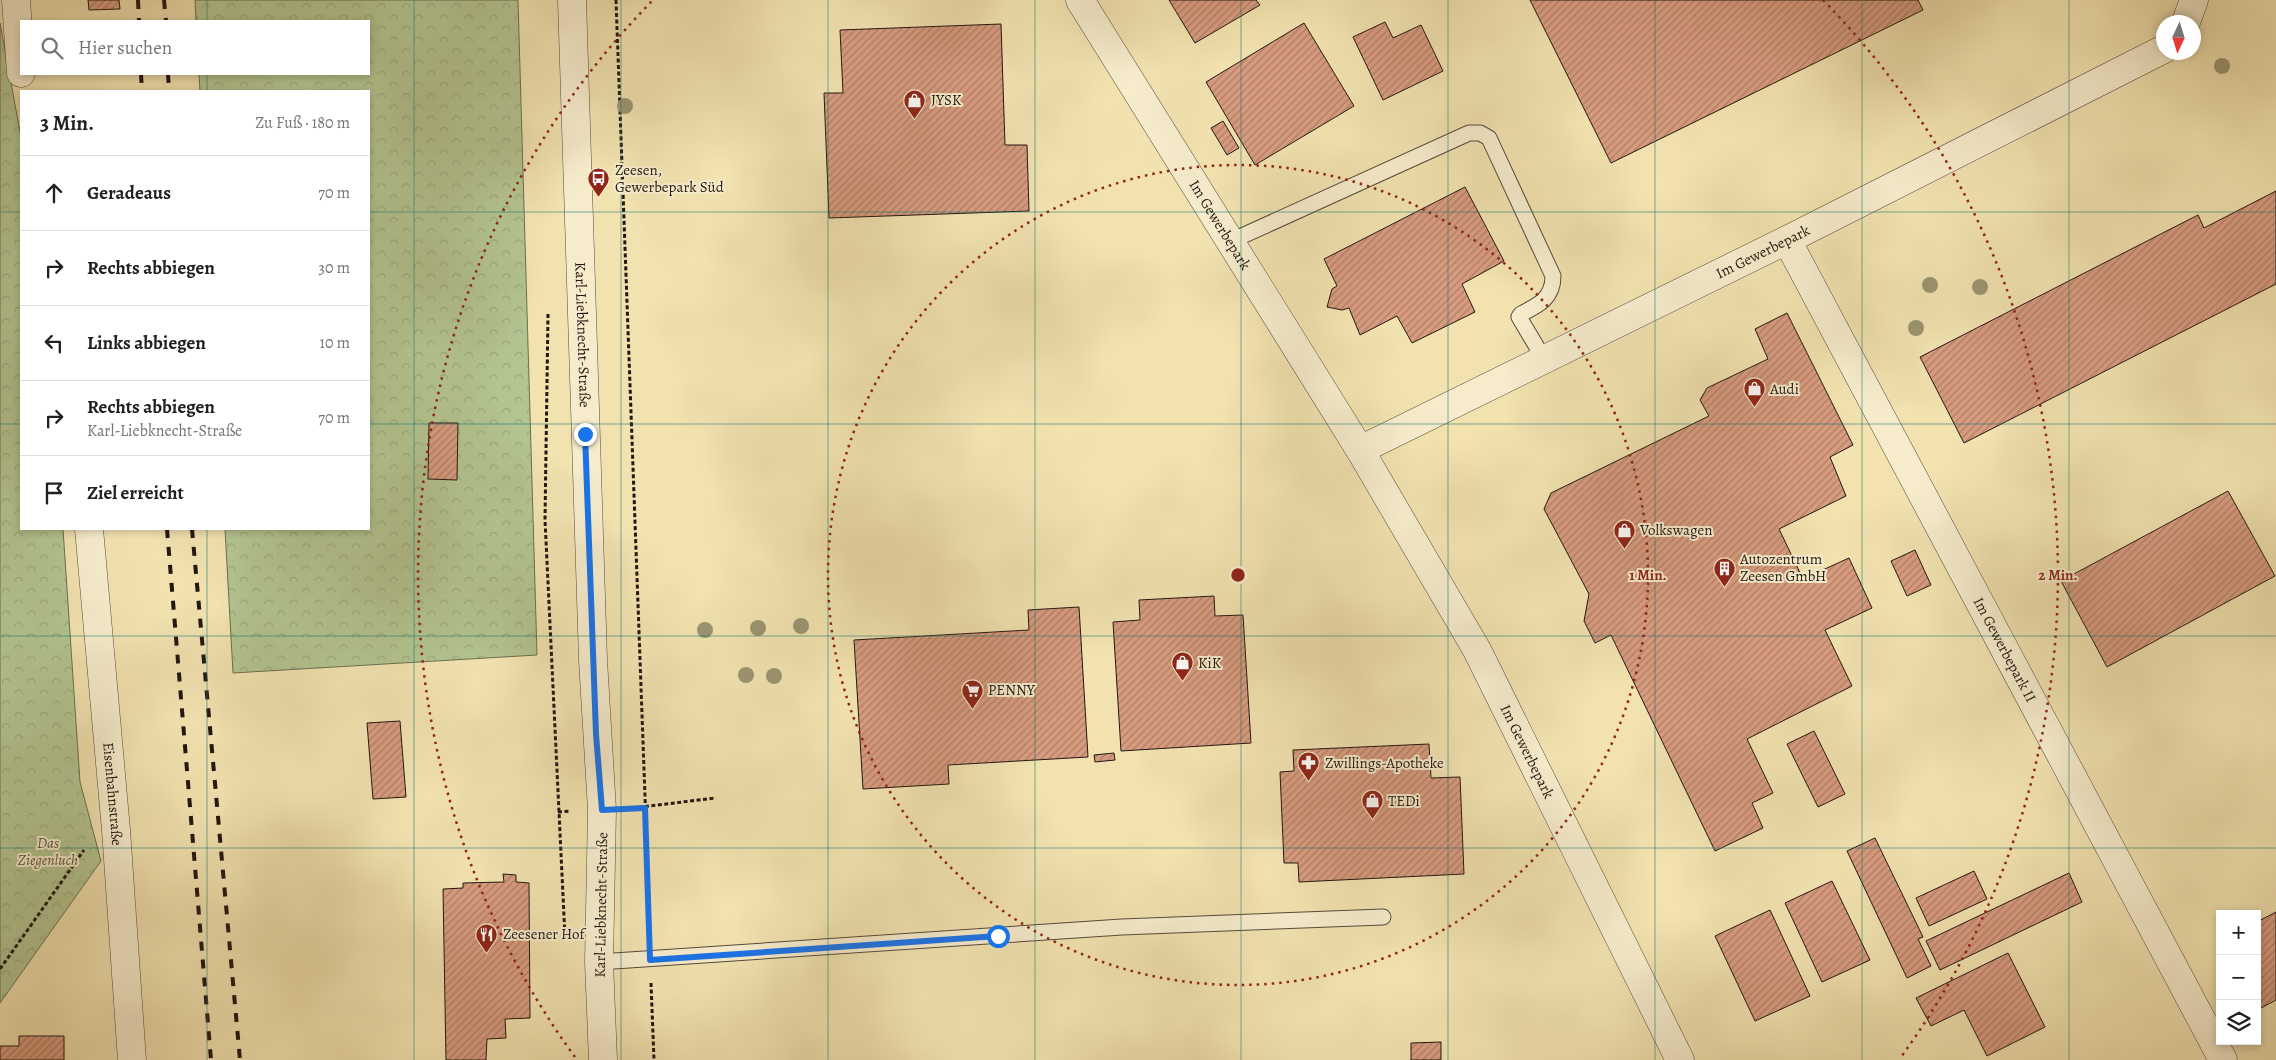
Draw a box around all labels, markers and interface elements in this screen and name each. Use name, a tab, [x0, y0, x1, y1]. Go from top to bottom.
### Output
north arrow	[2156, 15, 2201, 60]
search box	[20, 20, 370, 75]
icon: search	[38, 34, 66, 62]
text: Hier suchen	[78, 35, 172, 61]
shop icon: JYSK	[903, 88, 927, 119]
place label: JYSK	[931, 90, 962, 110]
text: 3 Min.	[40, 109, 94, 137]
text: Zu Fuß · 180 m	[255, 112, 350, 134]
place label: Zeesen, Gewerbepark Süd	[615, 160, 725, 197]
bus stop icon: Zeesen, Gewerbepark Süd	[587, 167, 611, 198]
street label: Im Gewerbepark	[1184, 176, 1256, 274]
icon: ahead	[40, 179, 68, 207]
text: Geradeaus	[87, 180, 171, 206]
text: 70 m	[318, 182, 350, 204]
street label: Im Gewerbepark	[1713, 220, 1814, 283]
icon: right	[40, 254, 68, 282]
text: Rechts abbiegen	[87, 255, 215, 281]
text: 30 m	[318, 257, 350, 279]
street label: Karl-Liebknecht-Straße	[570, 262, 595, 408]
icon: left	[40, 329, 68, 357]
text: Links abbiegen	[87, 330, 206, 356]
text: 10 m	[320, 332, 350, 354]
shop icon: Audi	[1742, 377, 1766, 408]
place label: Audi	[1769, 379, 1799, 399]
text: Rechts abbiegen	[87, 394, 215, 420]
icon: right	[40, 404, 68, 432]
text: 70 m	[318, 407, 350, 429]
text: Karl-Liebknecht-Straße	[87, 420, 242, 442]
route end	[574, 423, 597, 446]
icon: arrive	[40, 479, 68, 507]
text: Ziel erreicht	[87, 480, 184, 506]
shop icon: Volkswagen	[1612, 518, 1636, 549]
place label: Volkswagen	[1639, 520, 1712, 540]
place label: Autozentrum Zeesen GmbH	[1739, 549, 1826, 586]
building icon: Autozentrum Zeesen GmbH	[1712, 556, 1736, 587]
text: 1 Min.	[1629, 565, 1667, 585]
text: 2 Min.	[2038, 565, 2078, 585]
centre of rings	[1229, 566, 1247, 584]
street label: Im Gewerbepark II	[1969, 594, 2041, 706]
shop icon: KiK	[1170, 651, 1194, 682]
place label: KiK	[1198, 653, 1222, 673]
supermarket icon: PENNY	[960, 678, 984, 709]
place label: PENNY	[988, 680, 1036, 700]
street label: Im Gewerbepark	[1496, 701, 1559, 802]
street label: Eisenbahnstraße	[98, 741, 127, 847]
pharmacy icon: Zwillings-Apotheke	[1297, 751, 1321, 782]
place label: Zwillings-Apotheke	[1325, 753, 1444, 773]
shop icon: TEDi	[1360, 789, 1384, 820]
place label: TEDi	[1388, 791, 1420, 811]
street label: Karl-Liebknecht-Straße	[590, 832, 612, 978]
park label: Das Ziegenluch	[18, 833, 78, 870]
map controls	[2216, 910, 2261, 1045]
button: +	[2216, 910, 2261, 955]
restaurant icon: Zeesener Hof	[475, 922, 499, 953]
place label: Zeesener Hof	[503, 924, 587, 944]
route start	[987, 925, 1010, 948]
button: −	[2216, 955, 2261, 1000]
button: layers	[2216, 1000, 2261, 1045]

